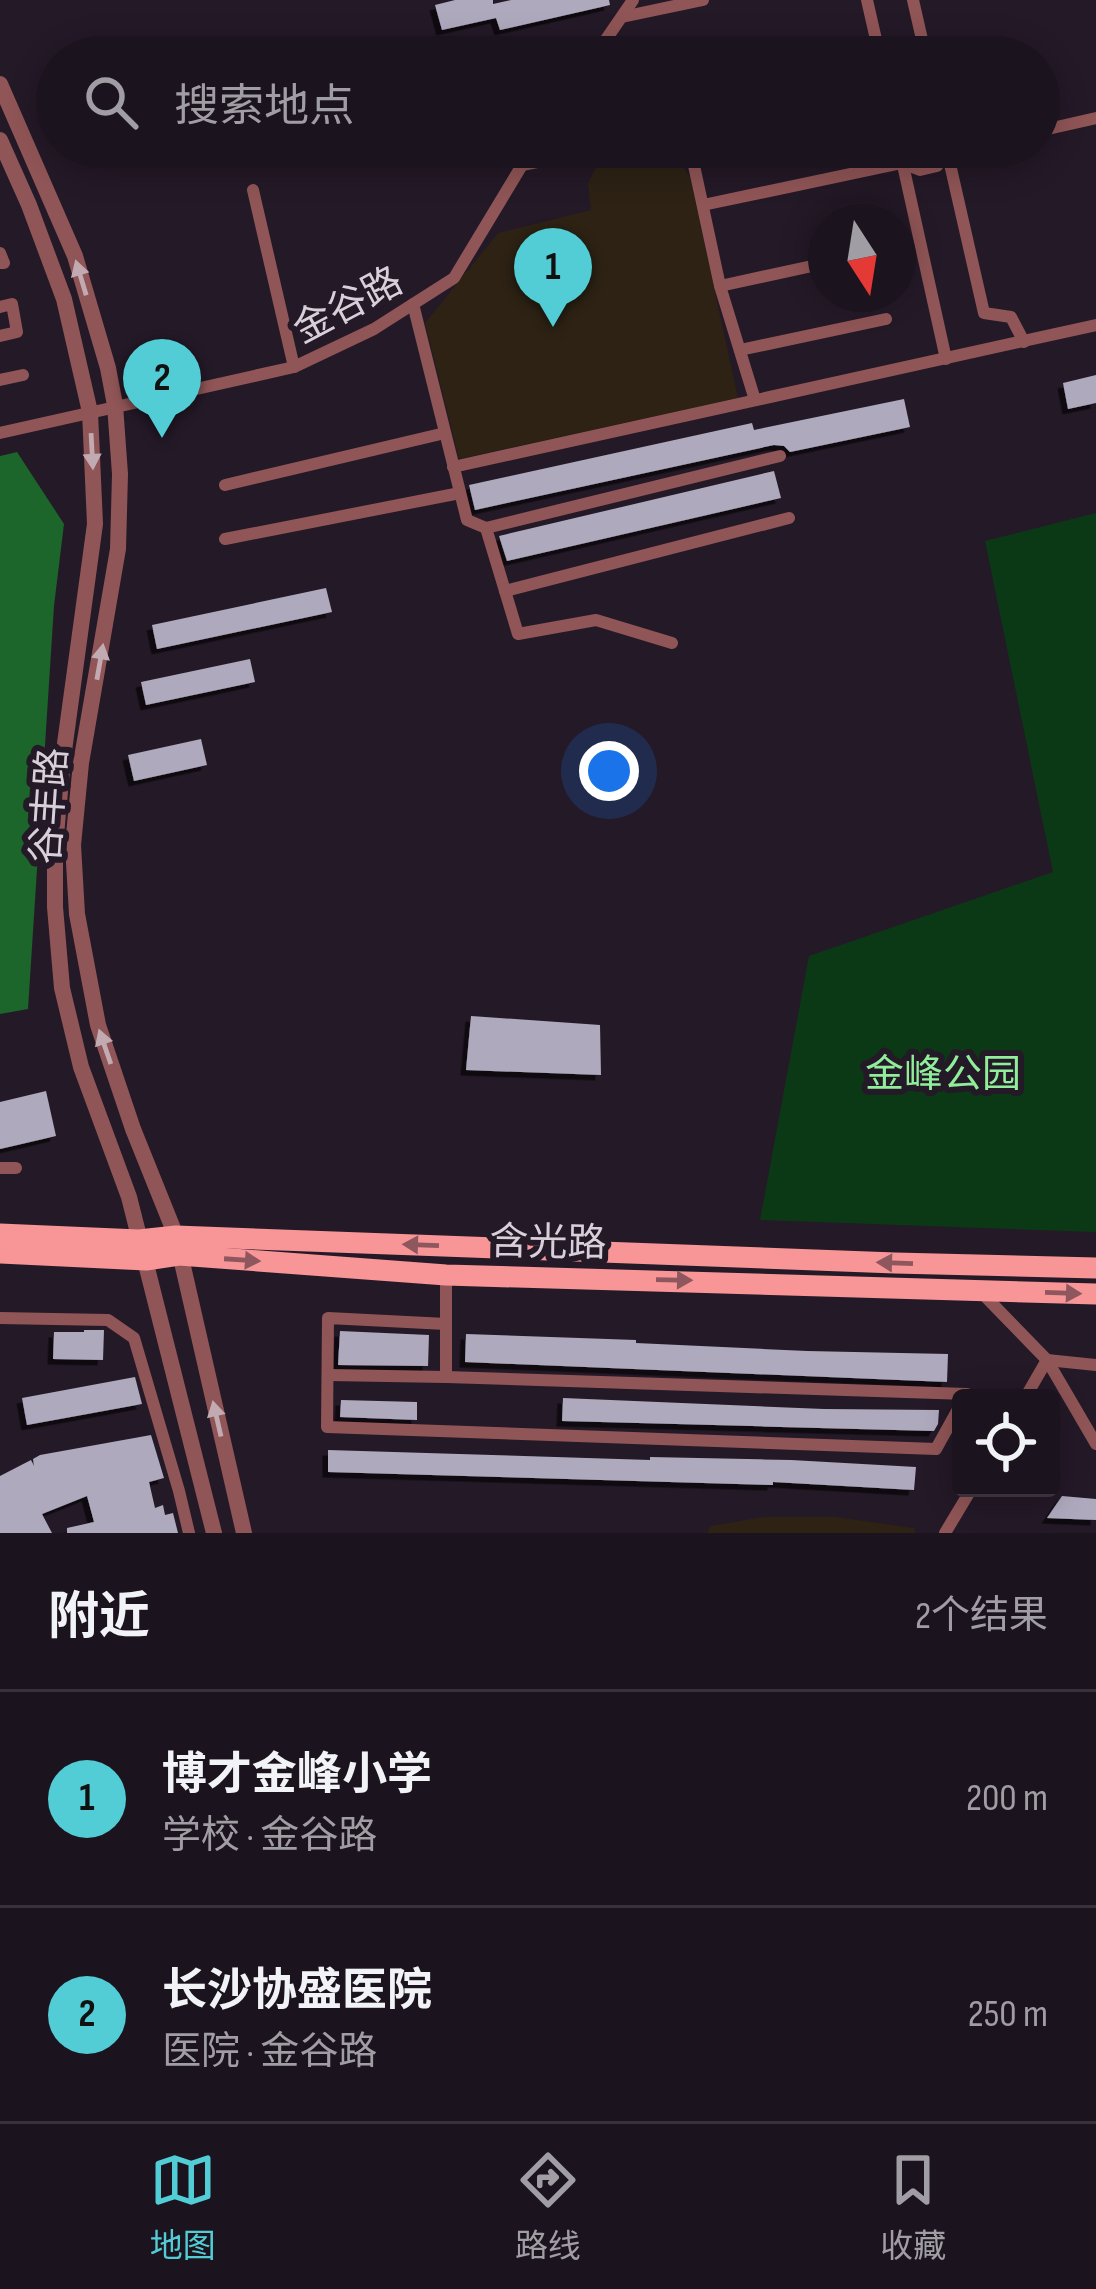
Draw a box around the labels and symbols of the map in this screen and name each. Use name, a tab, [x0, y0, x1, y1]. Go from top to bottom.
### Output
north arrow	[808, 204, 916, 312]
pin: 1	[514, 228, 592, 327]
street label: 金谷路	[285, 258, 411, 354]
one-way arrow	[71, 259, 89, 296]
pin: 2	[123, 339, 201, 438]
one-way arrow	[83, 433, 102, 471]
one-way arrow	[91, 643, 110, 680]
your location	[579, 741, 639, 801]
street label: 谷丰路	[23, 746, 78, 866]
one-way arrow	[95, 1028, 114, 1065]
park label: 金峰公园	[865, 1052, 1021, 1099]
street label: 含光路	[489, 1219, 607, 1268]
one-way arrow	[401, 1236, 439, 1255]
one-way arrow	[224, 1250, 261, 1269]
one-way arrow	[875, 1253, 913, 1272]
one-way arrow	[656, 1271, 694, 1290]
one-way arrow	[1045, 1284, 1083, 1303]
one-way arrow	[207, 1401, 226, 1438]

